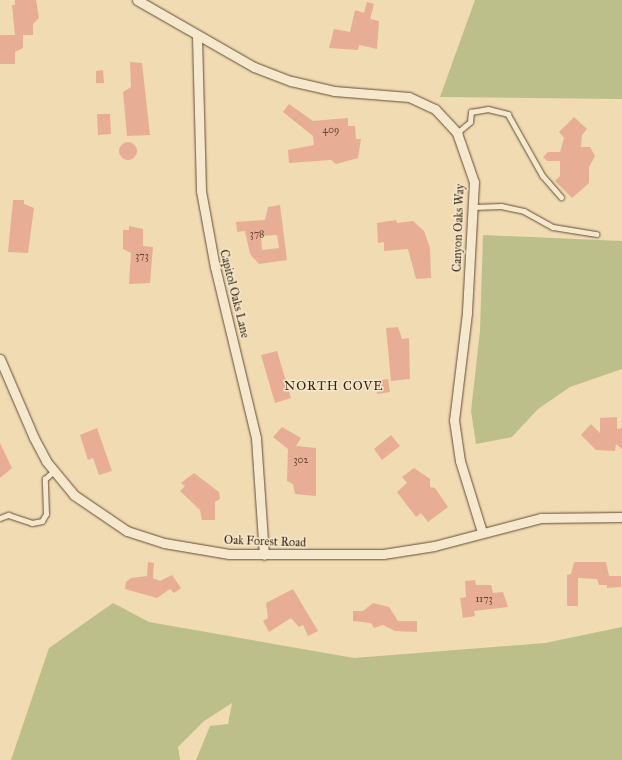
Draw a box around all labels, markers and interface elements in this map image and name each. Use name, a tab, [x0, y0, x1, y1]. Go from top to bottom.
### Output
house number: 409	[323, 125, 339, 137]
street label: Canyon Oaks Way	[450, 184, 468, 272]
house number: 378	[250, 229, 264, 241]
street label: Capitol Oaks Lane	[216, 248, 252, 340]
house number: 373	[135, 251, 149, 263]
district label: NORTH COVE	[284, 378, 384, 394]
house number: 302	[294, 455, 308, 467]
street label: Oak Forest Road	[224, 533, 306, 551]
house number: 1173	[475, 594, 493, 606]

